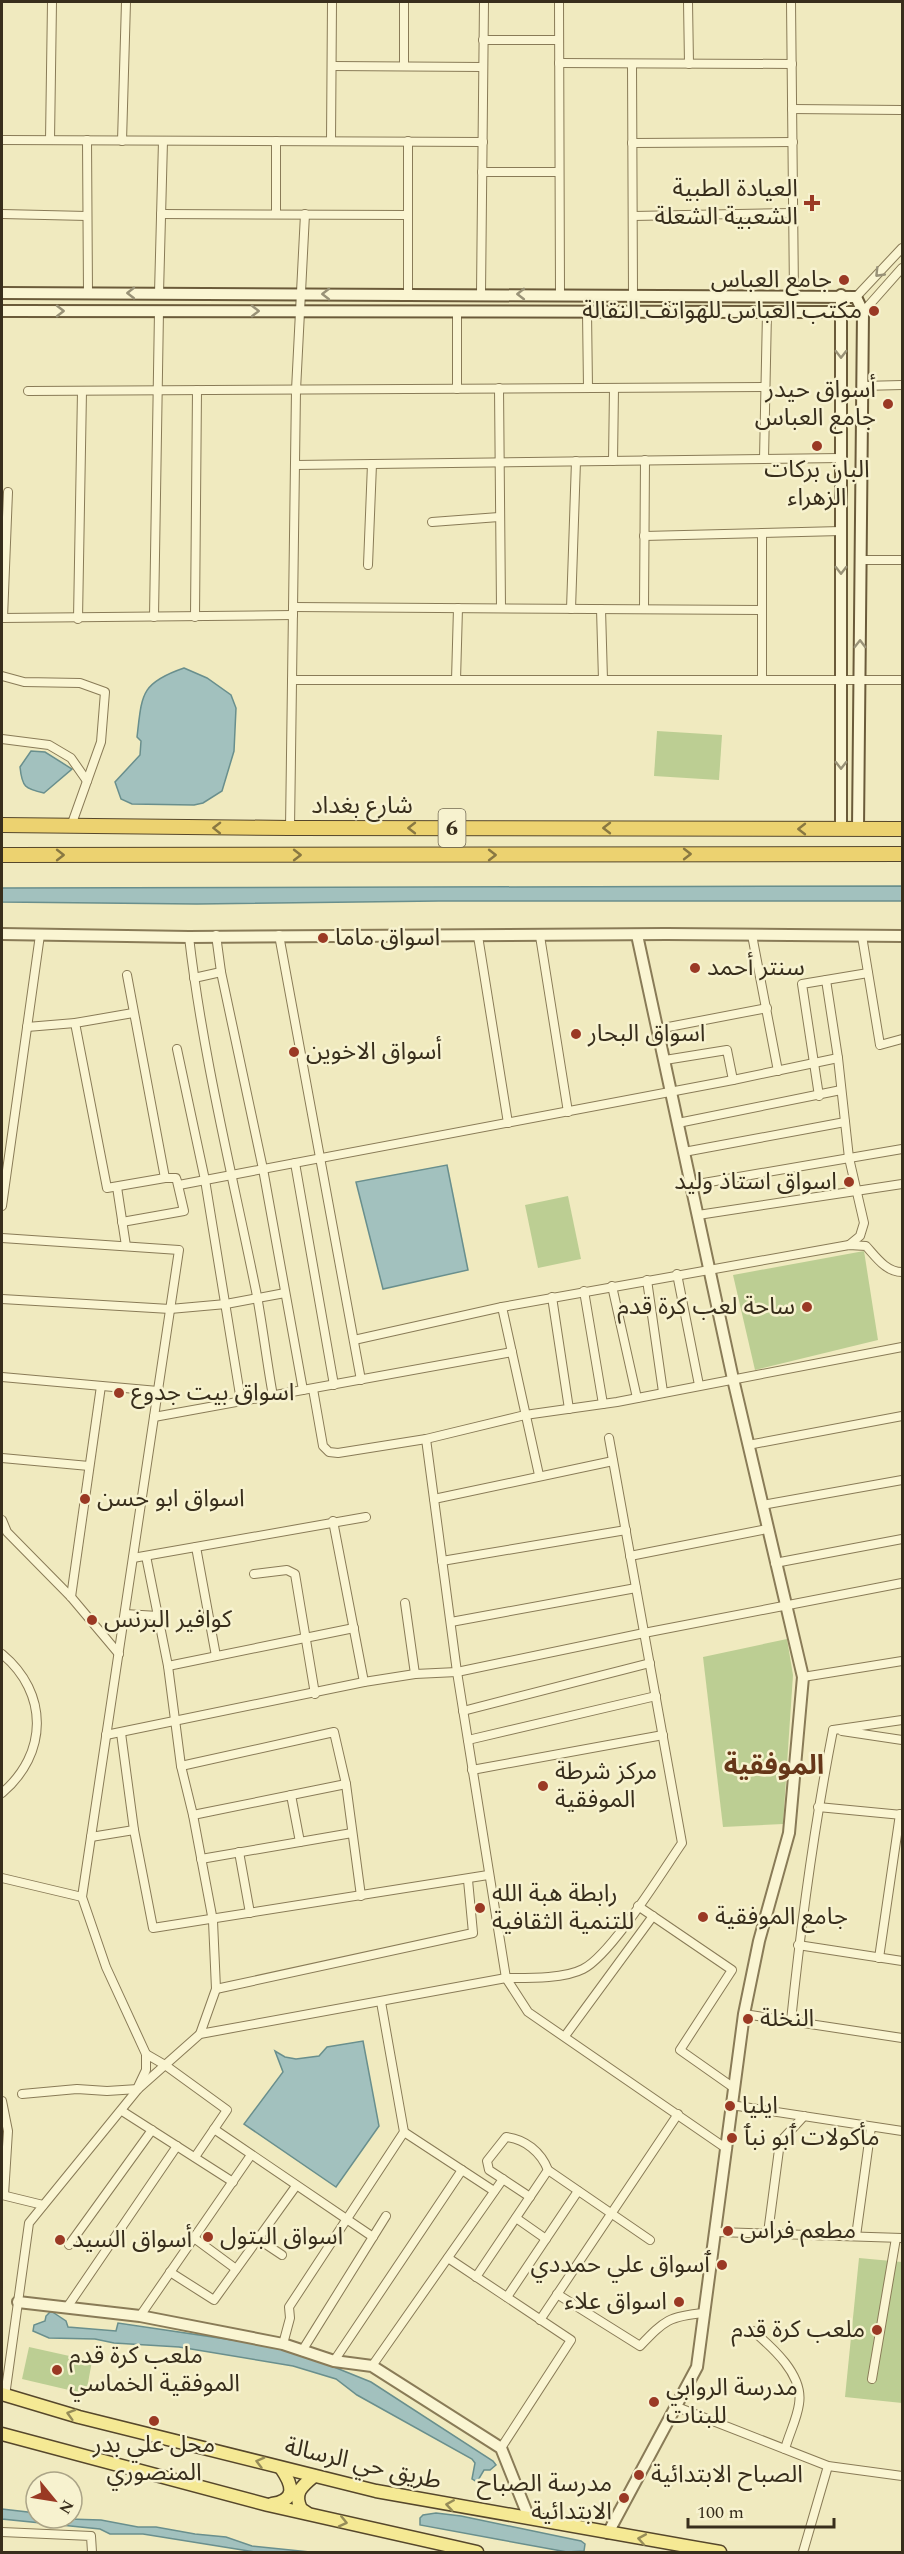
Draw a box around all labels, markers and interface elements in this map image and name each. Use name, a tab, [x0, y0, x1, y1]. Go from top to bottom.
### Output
place label: العيادة الطبية الشعبية الشعلة	[655, 171, 798, 235]
marker: العيادة الطبية الشعبية الشعلة	[803, 194, 821, 212]
place label: جامع العباس	[711, 262, 832, 298]
one-way arrow	[876, 265, 887, 276]
marker: جامع العباس	[837, 273, 851, 287]
one-way arrow	[127, 287, 136, 299]
one-way arrow	[322, 288, 331, 300]
one-way arrow	[517, 288, 526, 300]
place label: مكتب العباس للهواتف النقالة	[582, 293, 862, 329]
marker: مكتب العباس للهواتف النقالة	[867, 304, 881, 318]
one-way arrow	[55, 305, 64, 317]
one-way arrow	[250, 305, 259, 317]
one-way arrow	[835, 349, 847, 358]
place label: أسواق حيدر جامع العباس	[755, 372, 876, 436]
marker: أسواق حيدر جامع العباس	[881, 397, 895, 411]
marker: البان بركات الزهراء	[810, 439, 824, 453]
place label: البان بركات الزهراء	[764, 452, 870, 516]
one-way arrow	[835, 565, 847, 574]
one-way arrow	[854, 640, 866, 649]
one-way arrow	[835, 760, 847, 769]
street label: شارع بغداد	[311, 788, 413, 824]
road number: 6	[438, 809, 466, 847]
one-way arrow	[213, 821, 222, 834]
one-way arrow	[408, 822, 417, 834]
one-way arrow	[603, 822, 612, 834]
one-way arrow	[798, 823, 807, 835]
one-way arrow	[682, 848, 691, 860]
one-way arrow	[55, 849, 64, 861]
one-way arrow	[292, 849, 301, 861]
one-way arrow	[487, 849, 496, 861]
place label: اسواق ماما	[335, 920, 440, 956]
marker: اسواق ماما	[316, 931, 330, 945]
place label: سنتر أحمد	[707, 950, 805, 986]
marker: سنتر أحمد	[688, 961, 702, 975]
place label: اسواق البحار	[587, 1016, 705, 1052]
marker: اسواق البحار	[569, 1027, 583, 1041]
place label: أسواق الاخوين	[306, 1034, 442, 1070]
marker: أسواق الاخوين	[287, 1045, 301, 1059]
place label: اسواق استاذ وليد	[674, 1164, 837, 1200]
marker: اسواق استاذ وليد	[842, 1175, 856, 1189]
place label: ساحة لعب كرة قدم	[617, 1289, 795, 1325]
marker: ساحة لعب كرة قدم	[800, 1300, 814, 1314]
place label: اسواق بيت جدوع	[131, 1375, 295, 1411]
marker: اسواق بيت جدوع	[112, 1386, 126, 1400]
place label: اسواق ابو حسن	[97, 1481, 245, 1517]
marker: اسواق ابو حسن	[78, 1492, 92, 1506]
place label: كوافير البرنس	[104, 1602, 233, 1638]
marker: كوافير البرنس	[85, 1613, 99, 1627]
district label: الموفقية	[724, 1745, 824, 1787]
place label: مركز شرطة الموفقية	[555, 1754, 657, 1818]
marker: مركز شرطة الموفقية	[536, 1779, 550, 1793]
place label: رابطة هبة الله للتنمية الثقافية	[492, 1876, 634, 1940]
place label: جامع الموفقية	[715, 1899, 848, 1935]
marker: رابطة هبة الله للتنمية الثقافية	[473, 1901, 487, 1915]
marker: جامع الموفقية	[696, 1910, 710, 1924]
place label: النخلة	[760, 2001, 814, 2037]
marker: النخلة	[741, 2012, 755, 2026]
place label: ايليا	[742, 2088, 778, 2124]
marker: ايليا	[723, 2099, 737, 2113]
place label: مأكولات ٲبو نبٲ	[744, 2120, 880, 2156]
marker: مأكولات ٲبو نبٲ	[725, 2131, 739, 2145]
place label: مطعم فراس	[740, 2213, 856, 2249]
place label: اسواق البتول	[220, 2219, 343, 2255]
place label: أسواق السيد	[72, 2222, 192, 2258]
marker: مطعم فراس	[721, 2224, 735, 2238]
marker: اسواق البتول	[201, 2230, 215, 2244]
marker: أسواق السيد	[53, 2233, 67, 2247]
place label: ٲسواق علي حمددي	[531, 2247, 712, 2283]
marker: ٲسواق علي حمددي	[715, 2258, 729, 2272]
place label: اسواق علاء	[565, 2284, 667, 2320]
marker: اسواق علاء	[672, 2295, 686, 2309]
place label: ملعب كرة قدم	[731, 2312, 865, 2348]
marker: ملعب كرة قدم	[870, 2323, 884, 2337]
place label: ملعب كرة قدم الموفقية الخماسي	[69, 2338, 240, 2402]
marker: ملعب كرة قدم الموفقية الخماسي	[50, 2363, 64, 2377]
place label: مدرسة الروابي للبنات	[666, 2370, 798, 2434]
marker: مدرسة الروابي للبنات	[647, 2395, 661, 2409]
one-way arrow	[66, 2409, 76, 2421]
marker: محل علي بدر المنصوري	[147, 2414, 161, 2428]
place label: محل علي بدر المنصوري	[92, 2427, 215, 2491]
street label: طريق حي الرسالة	[281, 2428, 445, 2500]
one-way arrow	[255, 2457, 265, 2470]
place label: الصباح الابتدائية	[651, 2457, 803, 2493]
place label: مدرسة الصباح الابتدائية	[477, 2466, 612, 2530]
marker: الصباح الابتدائية	[632, 2468, 646, 2482]
north arrow	[24, 2470, 84, 2530]
marker: مدرسة الصباح الابتدائية	[617, 2491, 631, 2505]
scale bar	[688, 2491, 834, 2529]
text: N	[52, 2495, 80, 2519]
one-way arrow	[445, 2499, 455, 2512]
text: 100 m	[697, 2499, 744, 2526]
one-way arrow	[338, 2514, 348, 2527]
one-way arrow	[637, 2533, 647, 2546]

